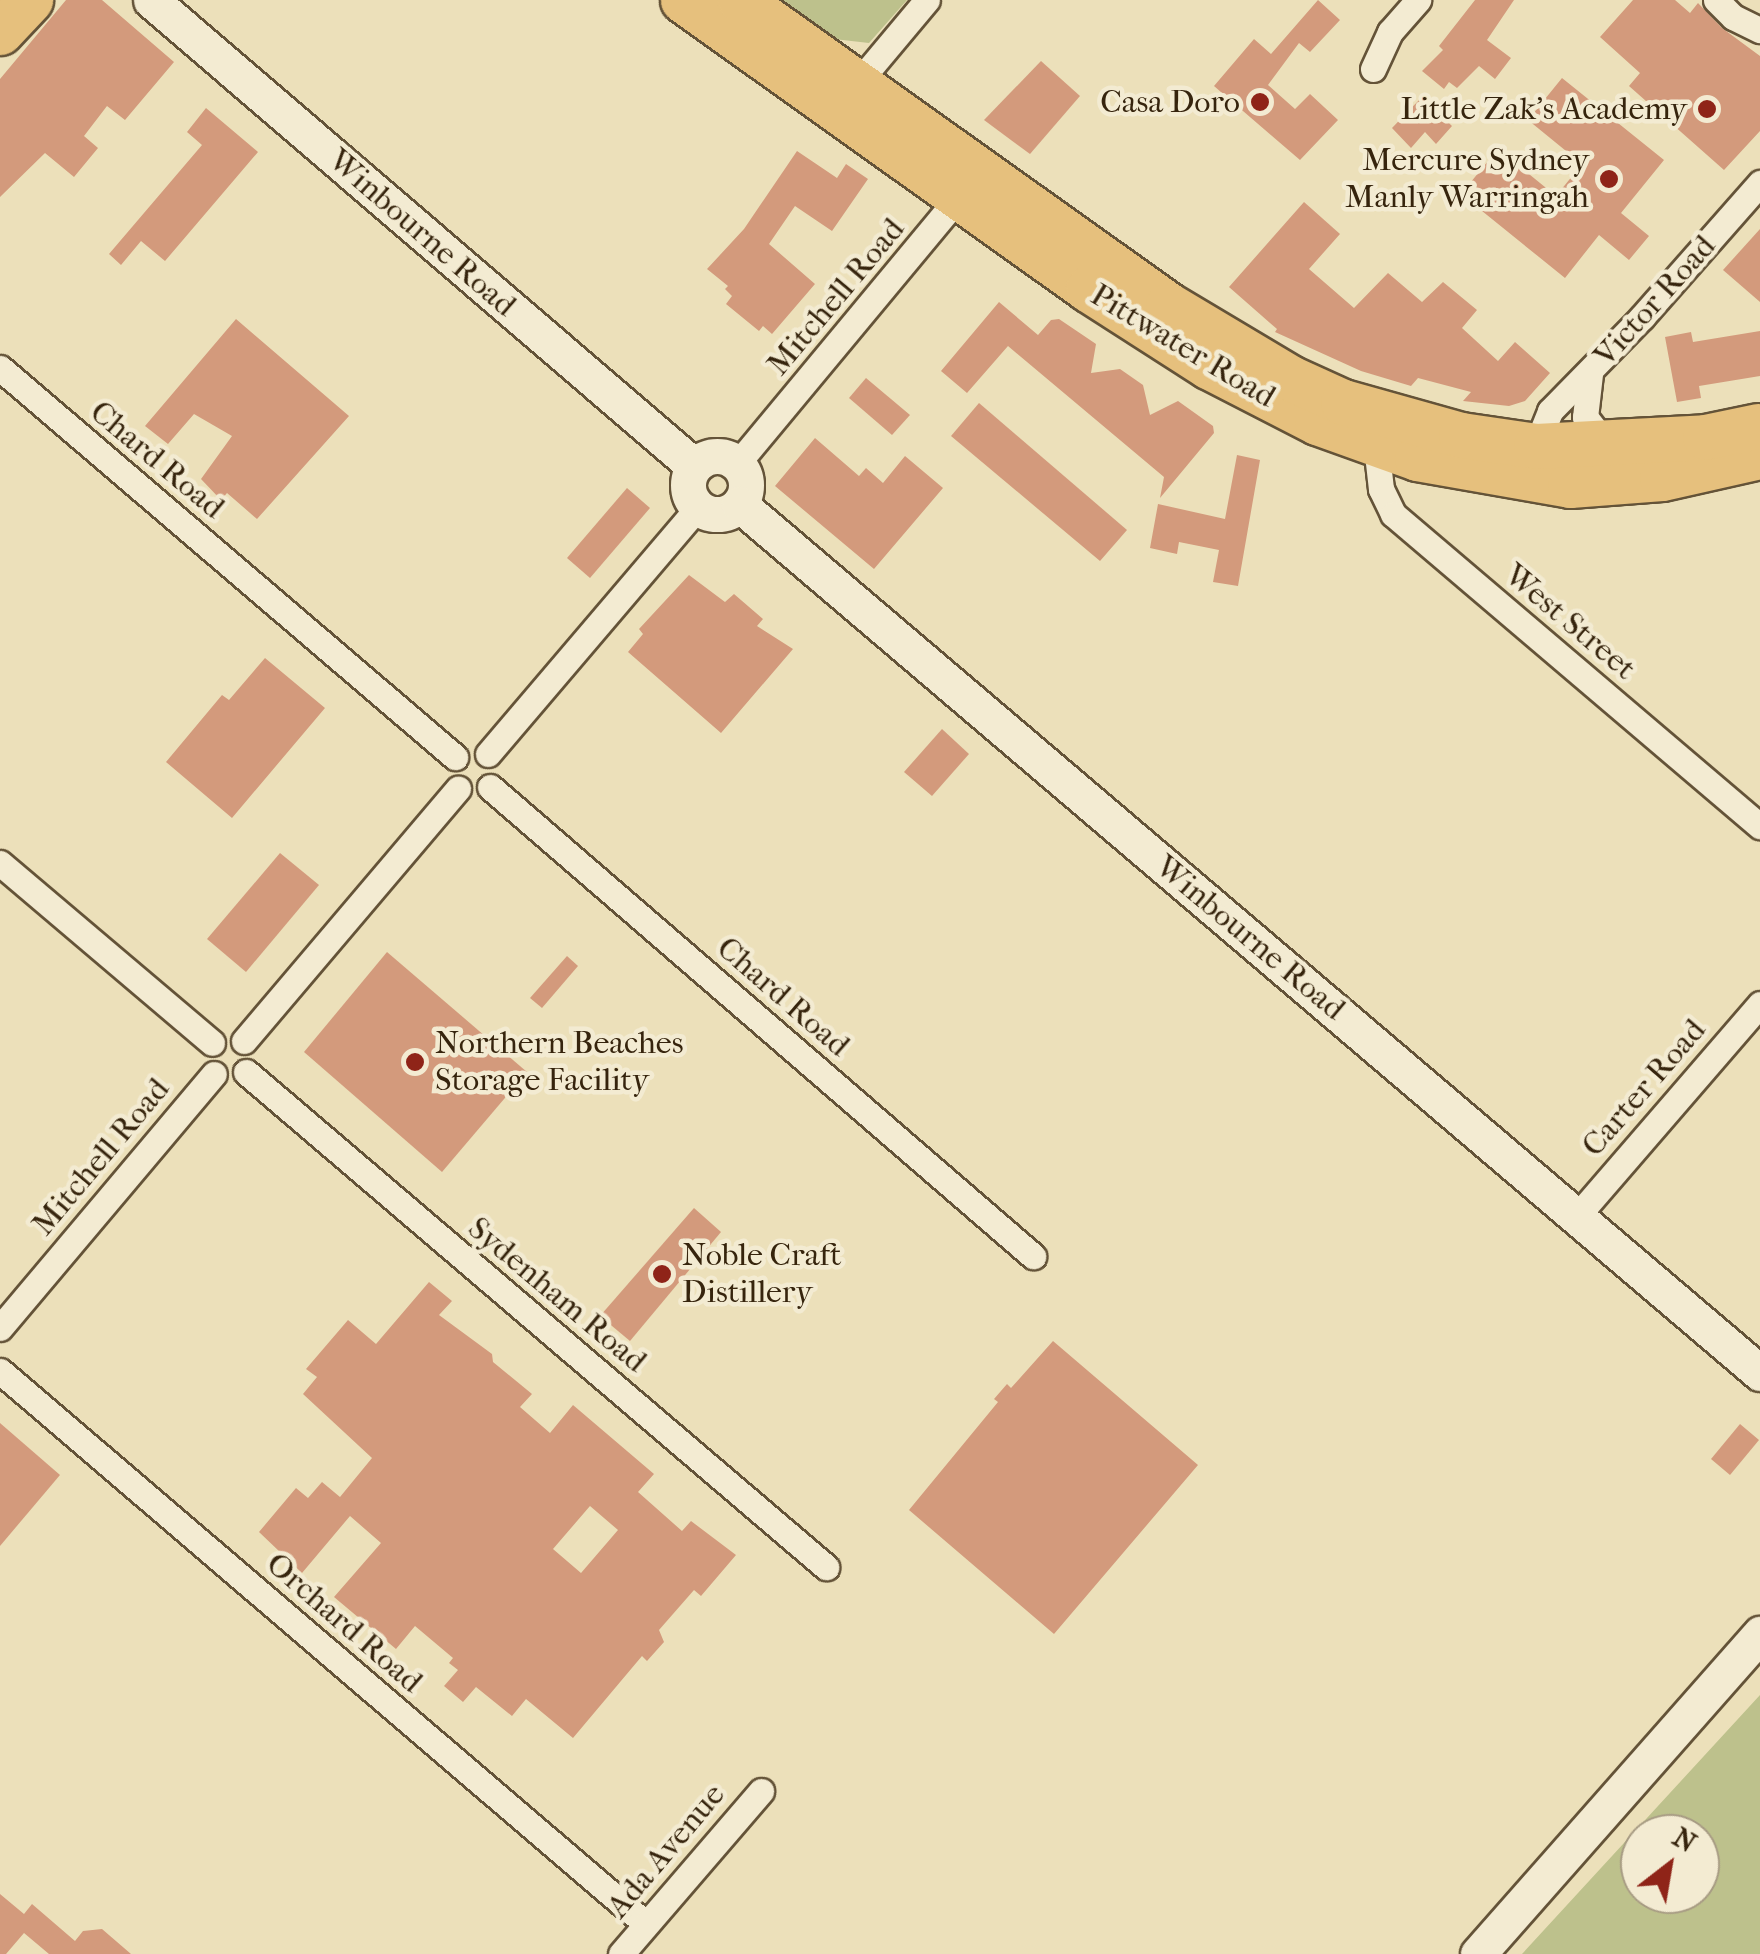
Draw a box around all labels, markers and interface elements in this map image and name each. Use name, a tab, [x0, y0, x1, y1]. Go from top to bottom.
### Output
place label: Casa Doro	[1100, 83, 1240, 121]
place label: Little Zak's Academy	[1401, 90, 1687, 128]
marker: Casa Doro	[1249, 91, 1271, 113]
marker: Little Zak's Academy	[1696, 98, 1718, 120]
street label: Winbourne Road	[320, 141, 524, 325]
place label: Mercure Sydney Manly Warringah	[1345, 142, 1589, 217]
marker: Mercure Sydney Manly Warringah	[1598, 168, 1620, 190]
street label: Mitchell Road	[759, 211, 913, 383]
street label: Victor Road	[1586, 228, 1724, 374]
street label: Pittwater Road	[1084, 276, 1282, 416]
street label: Chard Road	[82, 393, 232, 527]
street label: West Street	[1497, 556, 1643, 688]
street label: Winbourne Road	[1147, 847, 1353, 1029]
street label: Chard Road	[709, 929, 857, 1065]
street label: Carter Road	[1574, 1012, 1714, 1164]
place label: Northern Beaches Storage Facility	[435, 1025, 683, 1100]
marker: Northern Beaches Storage Facility	[404, 1051, 426, 1073]
street label: Mitchell Road	[24, 1071, 178, 1243]
street label: Sydenham Road	[460, 1209, 654, 1381]
place label: Noble Craft Distillery	[682, 1237, 841, 1312]
marker: Noble Craft Distillery	[651, 1263, 673, 1285]
street label: Orchard Road	[258, 1545, 430, 1701]
street label: Ada Avenue	[599, 1776, 733, 1926]
north arrow	[1620, 1814, 1720, 1914]
text: N	[1667, 1820, 1702, 1859]

